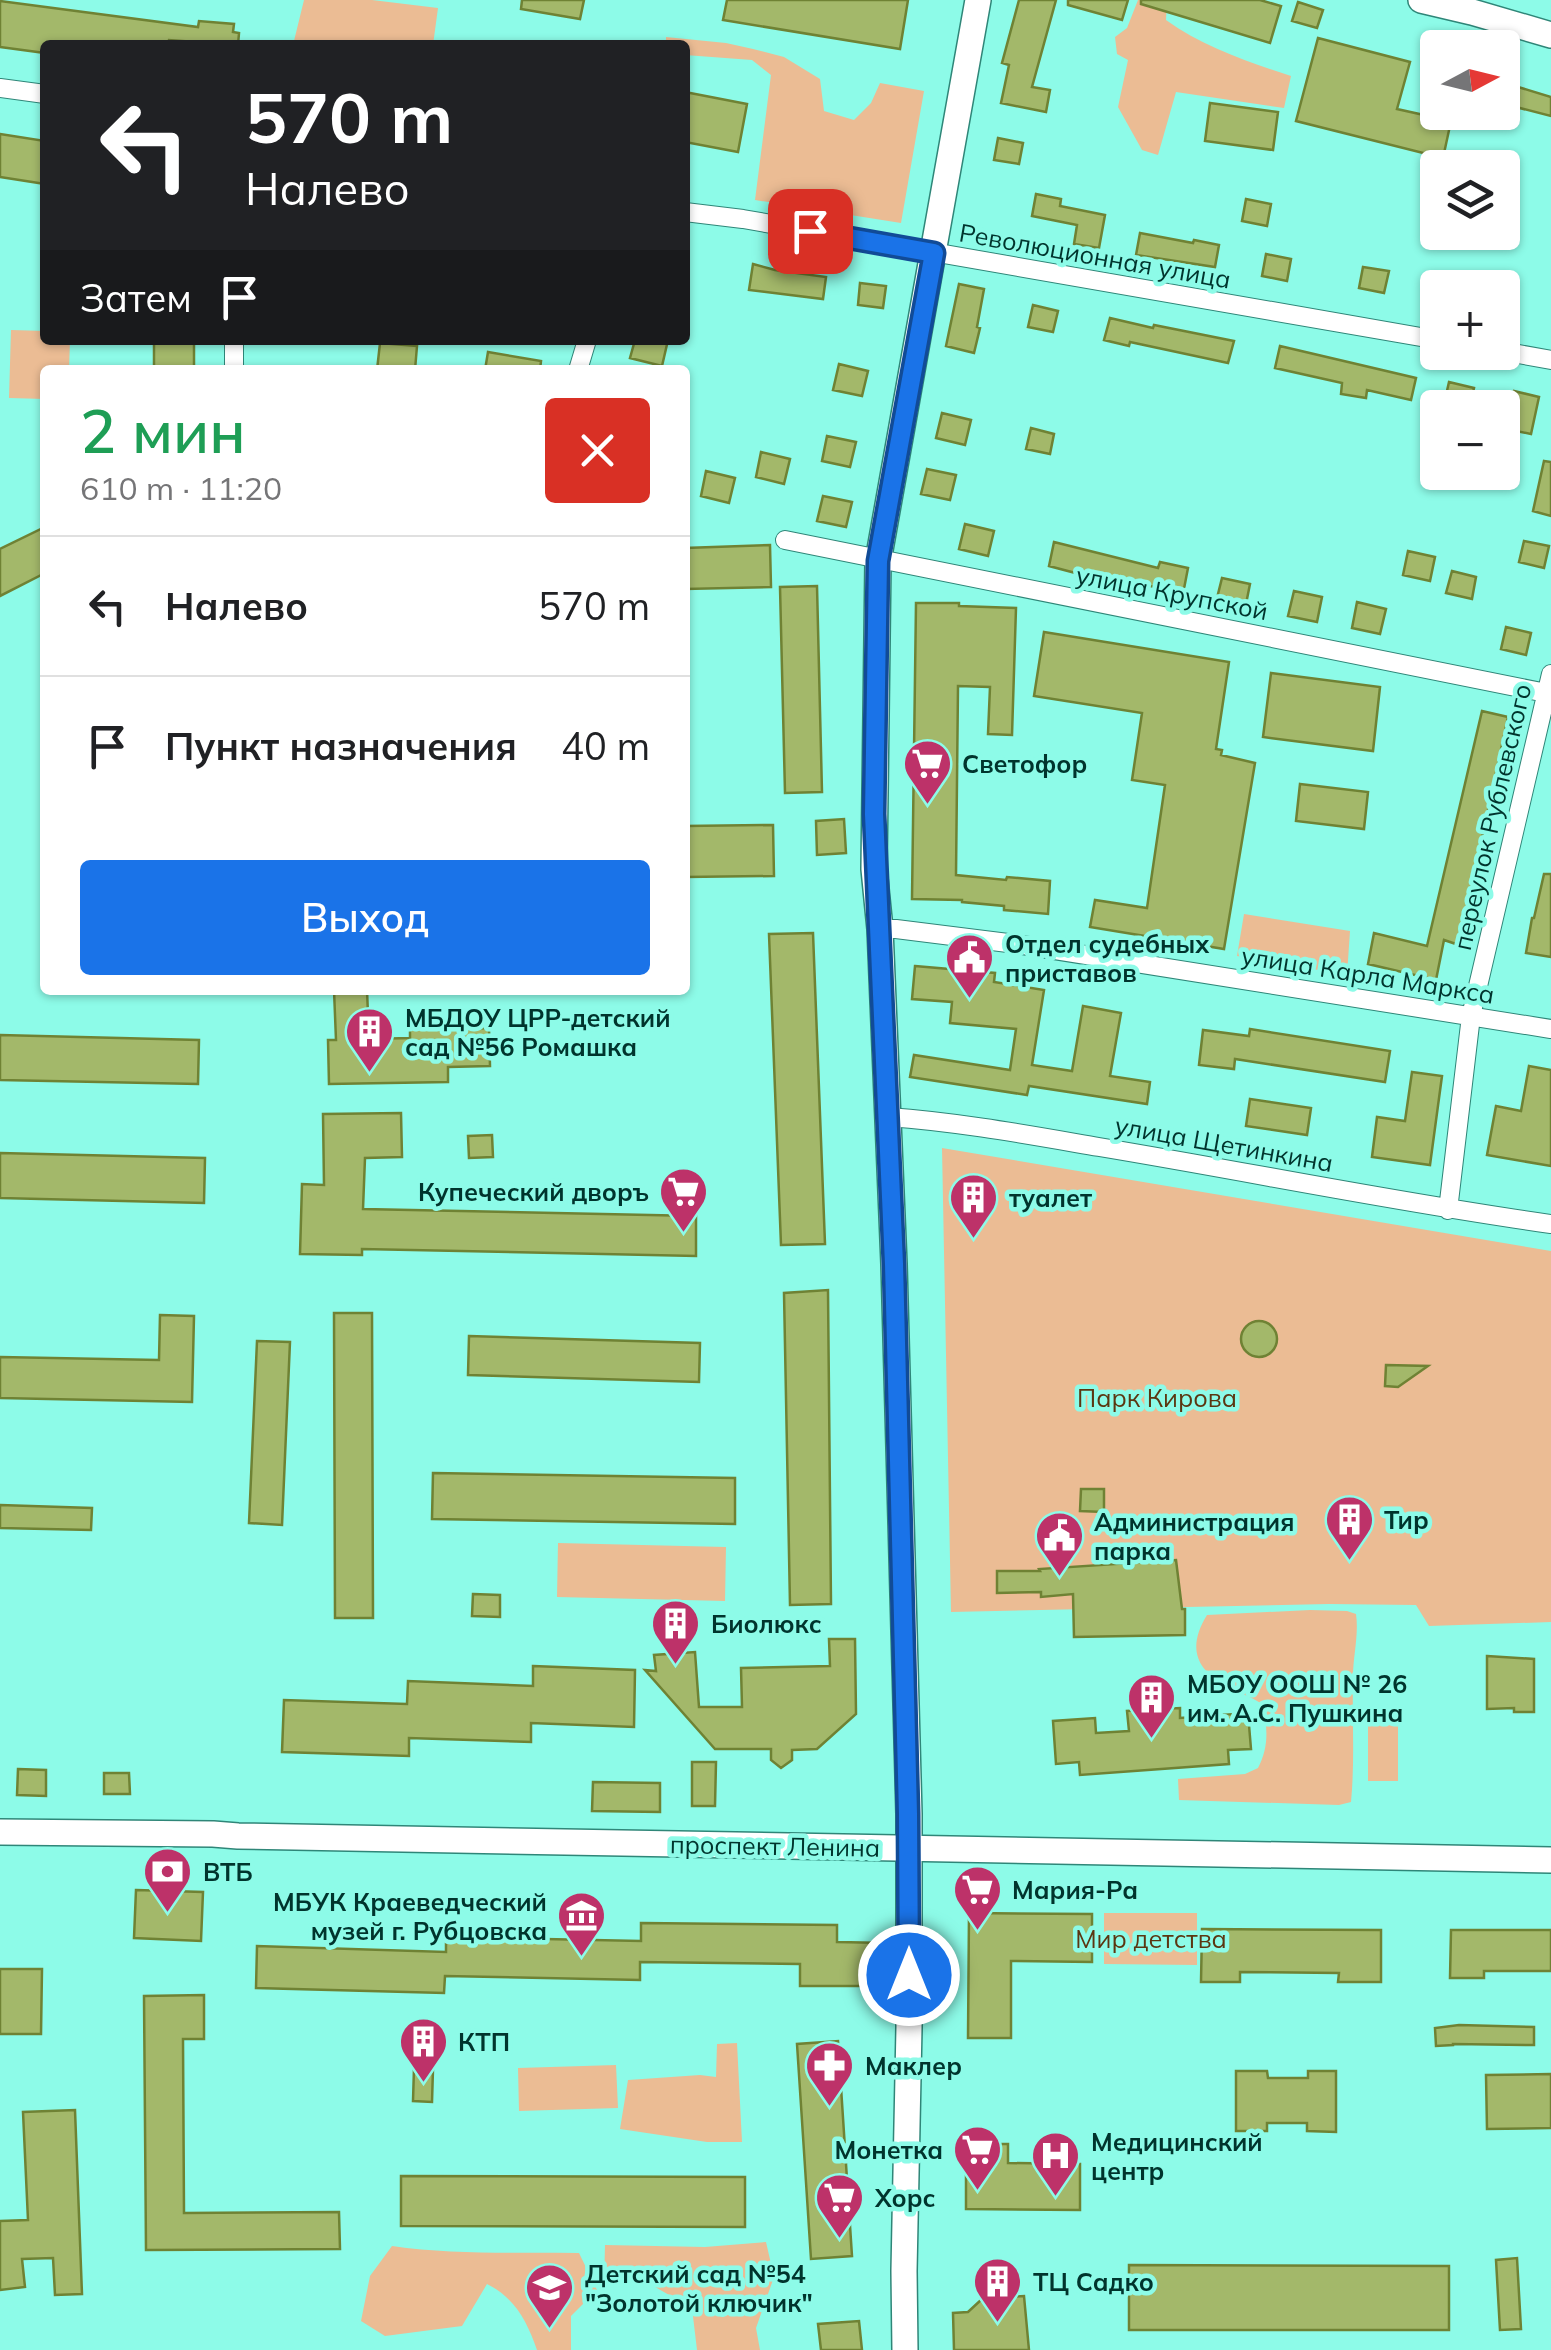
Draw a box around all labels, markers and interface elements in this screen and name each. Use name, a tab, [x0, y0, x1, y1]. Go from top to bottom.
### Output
north arrow	[1420, 30, 1520, 130]
map controls	[1420, 30, 1520, 490]
text: 570 m	[245, 73, 453, 161]
icon: left	[80, 80, 210, 210]
button: layers	[1420, 150, 1520, 250]
text: Налево	[245, 160, 410, 216]
pin	[768, 189, 853, 274]
icon: arrive	[783, 204, 838, 259]
street label: Революционная улица	[957, 216, 1233, 295]
icon: arrive	[212, 270, 267, 325]
button: +	[1420, 270, 1520, 370]
text: Затем	[80, 274, 192, 322]
button: −	[1420, 390, 1520, 490]
text: 2 мин	[80, 393, 246, 468]
button: close	[545, 398, 650, 503]
text: 610 m · 11:20	[80, 468, 282, 508]
street label: улица Крупской	[1074, 559, 1271, 626]
icon: left	[80, 579, 135, 634]
text: Налево	[165, 582, 308, 630]
text: 570 m	[538, 582, 650, 630]
street label: переулок Рублевского	[1446, 681, 1537, 953]
icon: arrive	[80, 719, 135, 774]
text: Пункт назначения	[165, 722, 517, 770]
text: 40 m	[561, 722, 650, 770]
supermarket icon: Светофор	[901, 738, 953, 806]
place label: Светофор	[962, 748, 1087, 779]
button: Выход	[80, 860, 650, 975]
place label: Отдел судебных приставов	[1005, 928, 1210, 988]
public building icon: Отдел судебных приставов	[944, 932, 996, 1000]
street label: улица Карла Маркса	[1239, 939, 1497, 1010]
place label: МБДОУ ЦРР-детский сад №56 Ромашка	[405, 1002, 671, 1062]
building icon: МБДОУ ЦРР-детский сад №56 Ромашка	[344, 1006, 396, 1074]
street label: улица Щетинкина	[1113, 1109, 1336, 1178]
supermarket icon: Купеческий дворъ	[658, 1166, 710, 1234]
building icon: туалет	[948, 1172, 1000, 1240]
place label: Купеческий дворъ	[418, 1176, 649, 1207]
place label: туалет	[1009, 1182, 1092, 1213]
park label: Парк Кирова	[1077, 1382, 1237, 1413]
building icon: Тир	[1323, 1494, 1375, 1562]
place label: Тир	[1384, 1504, 1429, 1535]
place label: Администрация парка	[1094, 1506, 1294, 1566]
public building icon: Администрация парка	[1033, 1510, 1085, 1578]
building icon: Биолюкс	[650, 1598, 702, 1666]
place label: Биолюкс	[711, 1608, 822, 1639]
place label: МБОУ ООШ № 26 им. А.С. Пушкина	[1187, 1668, 1407, 1728]
building icon: МБОУ ООШ № 26 им. А.С. Пушкина	[1126, 1672, 1178, 1740]
street label: проспект Ленина	[670, 1828, 880, 1863]
bank icon: ВТБ	[142, 1846, 194, 1914]
place label: ВТБ	[203, 1856, 253, 1887]
supermarket icon: Мария-Ра	[951, 1864, 1003, 1932]
place label: Мария-Ра	[1012, 1874, 1138, 1905]
place label: МБУК Краеведческий музей г. Рубцовска	[273, 1886, 547, 1946]
museum icon: МБУК Краеведческий музей г. Рубцовска	[556, 1890, 608, 1958]
position arrow	[857, 1923, 961, 2027]
park label: Мир детства	[1075, 1923, 1227, 1954]
building icon: КТП	[397, 2016, 449, 2084]
place label: КТП	[458, 2026, 510, 2057]
pharmacy icon: Маклер	[804, 2040, 856, 2108]
place label: Маклер	[865, 2050, 962, 2081]
supermarket icon: Монетка	[952, 2124, 1004, 2192]
place label: Медицинский центр	[1091, 2126, 1263, 2186]
hospital icon: Медицинский центр	[1030, 2130, 1082, 2198]
place label: Монетка	[834, 2134, 943, 2165]
supermarket icon: Хорс	[814, 2172, 866, 2240]
place label: Хорс	[874, 2182, 936, 2213]
building icon: ТЦ Садко	[972, 2256, 1024, 2324]
place label: Детский сад №54 "Золотой ключик"	[585, 2258, 813, 2318]
school or university icon: Детский сад №54 "Золотой ключик"	[524, 2262, 576, 2330]
place label: ТЦ Садко	[1033, 2266, 1154, 2297]

